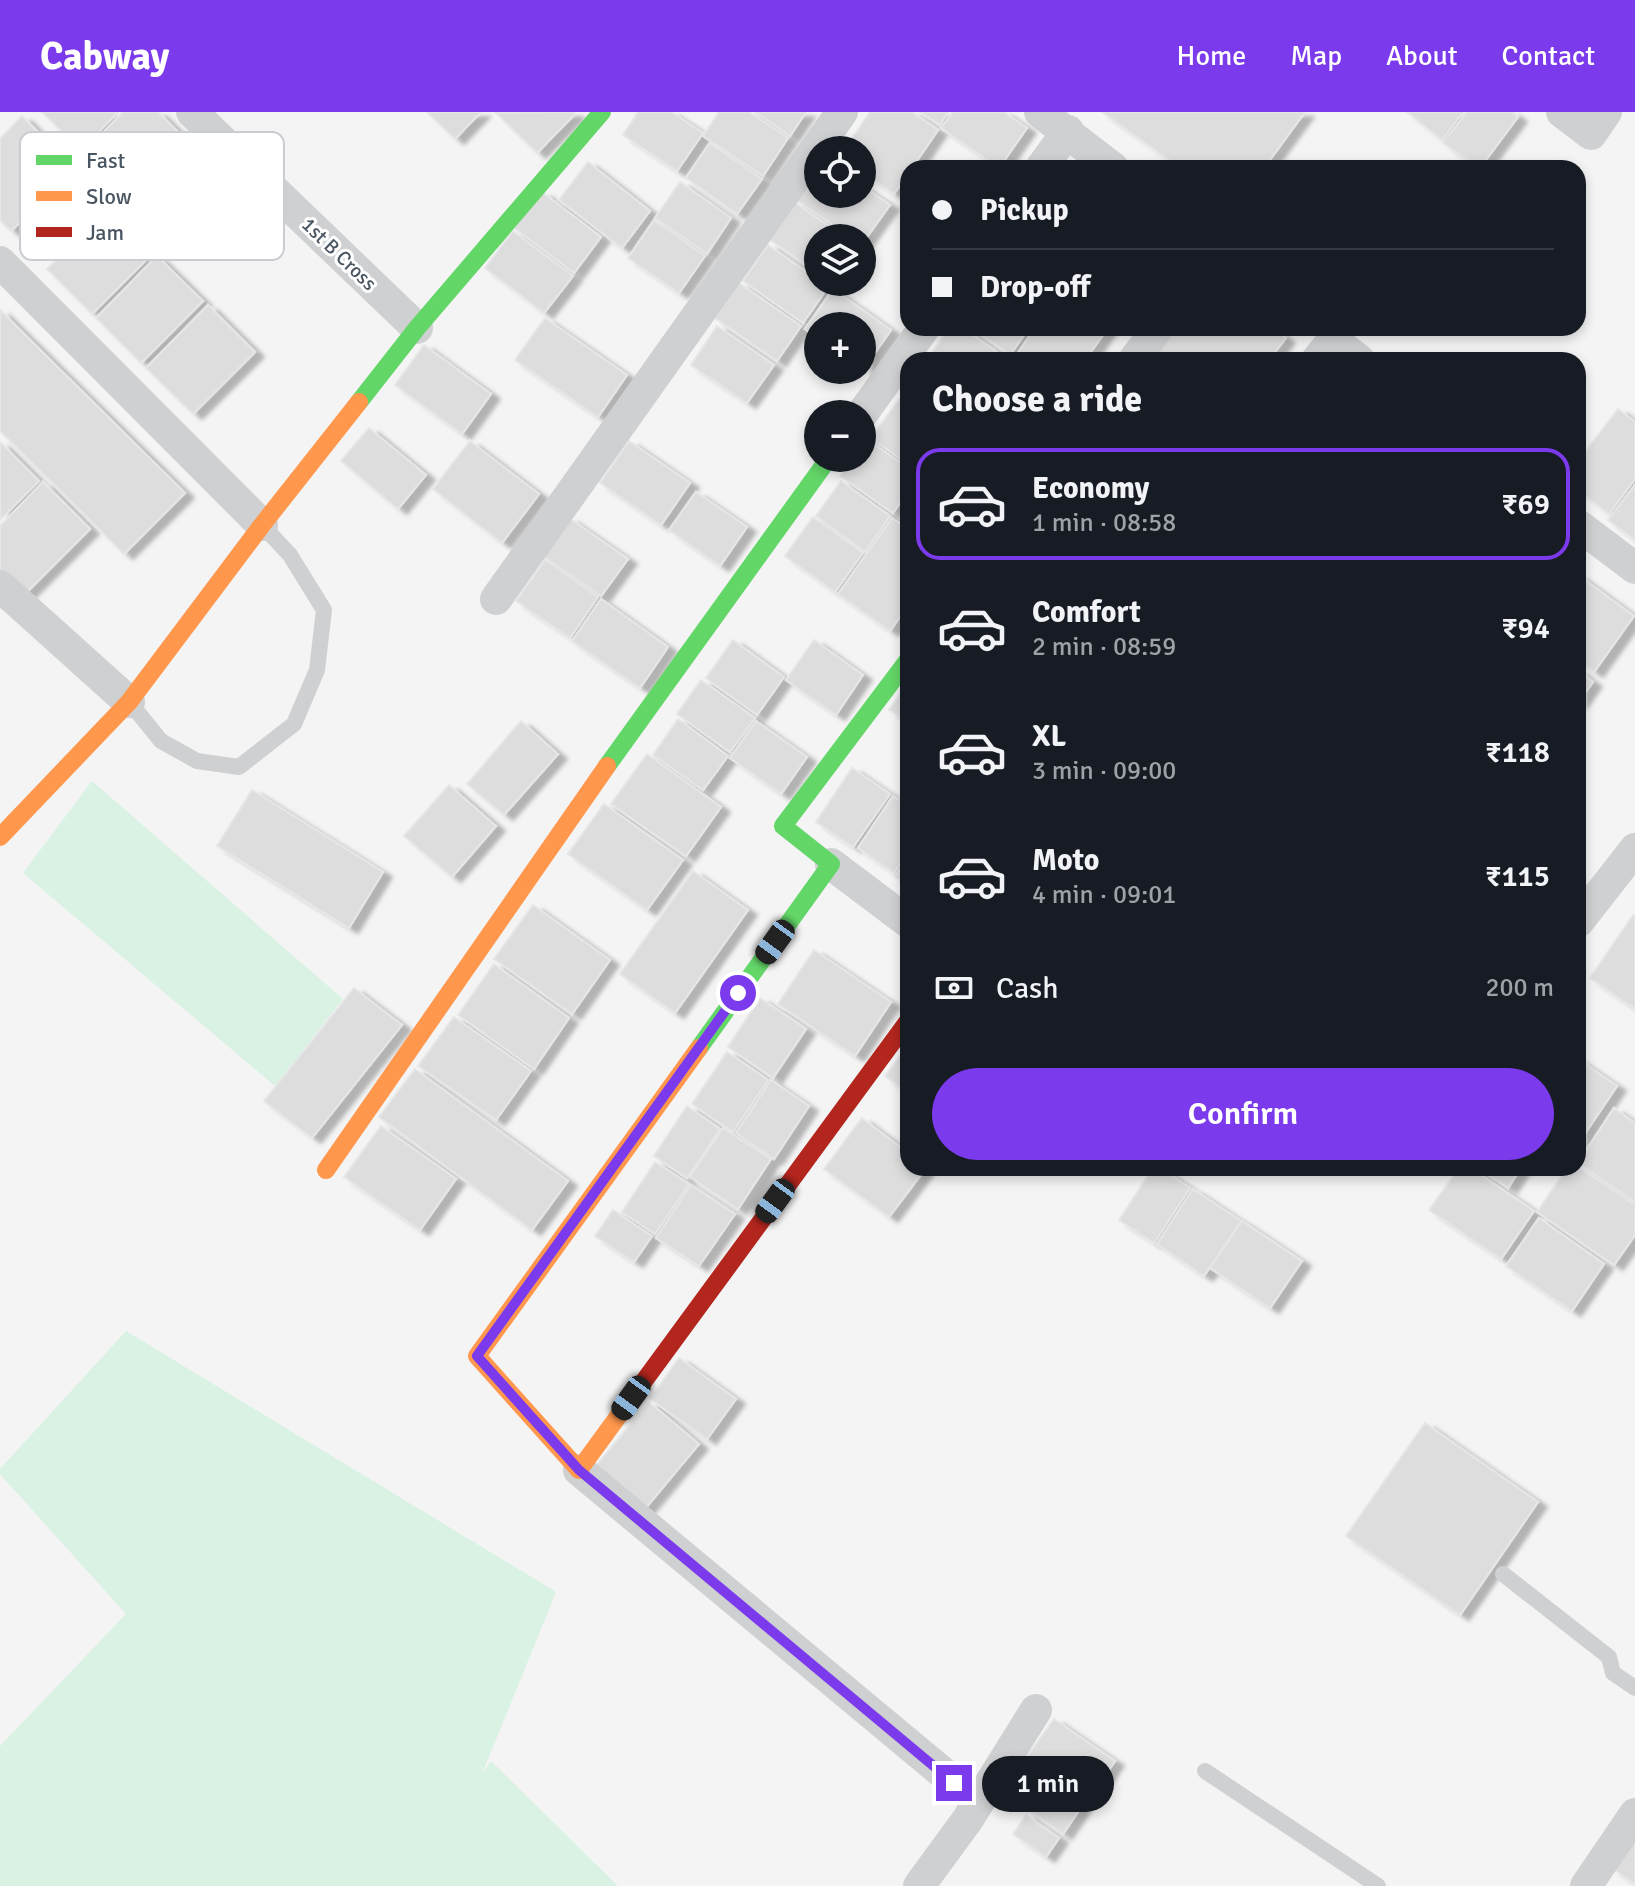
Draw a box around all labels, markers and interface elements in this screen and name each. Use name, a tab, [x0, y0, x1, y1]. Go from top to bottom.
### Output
text: Cabway	[40, 33, 169, 80]
text: Home	[1177, 39, 1246, 73]
text: Map	[1290, 39, 1342, 73]
text: About	[1386, 39, 1458, 73]
text: Contact	[1502, 39, 1595, 73]
legend	[20, 132, 284, 260]
map controls	[804, 136, 876, 472]
button: locate	[804, 136, 876, 208]
text: Fast	[86, 147, 126, 174]
text: Slow	[86, 183, 132, 210]
text: Pickup	[980, 192, 1069, 229]
street label: 1st B Cross	[296, 212, 382, 296]
text: Jam	[86, 219, 124, 246]
button: layers	[804, 224, 876, 296]
text: Drop-off	[980, 269, 1090, 306]
button: +	[804, 312, 876, 384]
text: Choose a ride	[932, 377, 1142, 422]
button: −	[804, 400, 876, 472]
icon: car	[936, 468, 1008, 540]
text: Economy	[1032, 470, 1149, 507]
text: ₹69	[1501, 486, 1550, 523]
text: 1 min · 08:58	[1032, 507, 1176, 539]
icon: car	[936, 592, 1008, 664]
text: Comfort	[1032, 594, 1141, 631]
text: ₹94	[1501, 610, 1550, 647]
text: 2 min · 08:59	[1032, 631, 1176, 663]
icon: car	[936, 716, 1008, 788]
text: XL	[1032, 718, 1066, 755]
text: ₹118	[1485, 734, 1550, 771]
text: 3 min · 09:00	[1032, 755, 1176, 787]
icon: car	[936, 840, 1008, 912]
text: Moto	[1032, 842, 1099, 879]
text: ₹115	[1485, 858, 1550, 895]
text: 4 min · 09:01	[1032, 879, 1176, 911]
car	[751, 916, 799, 968]
icon: cash	[932, 966, 976, 1010]
text: Cash	[996, 970, 1059, 1007]
text: 200 m	[1485, 972, 1554, 1004]
route start	[720, 975, 756, 1011]
button: Confirm	[932, 1068, 1554, 1160]
car	[751, 1175, 799, 1227]
car	[607, 1372, 655, 1424]
callout: 1 min	[982, 1755, 1114, 1811]
route end	[936, 1765, 972, 1801]
text: 1 min	[1017, 1768, 1079, 1800]

